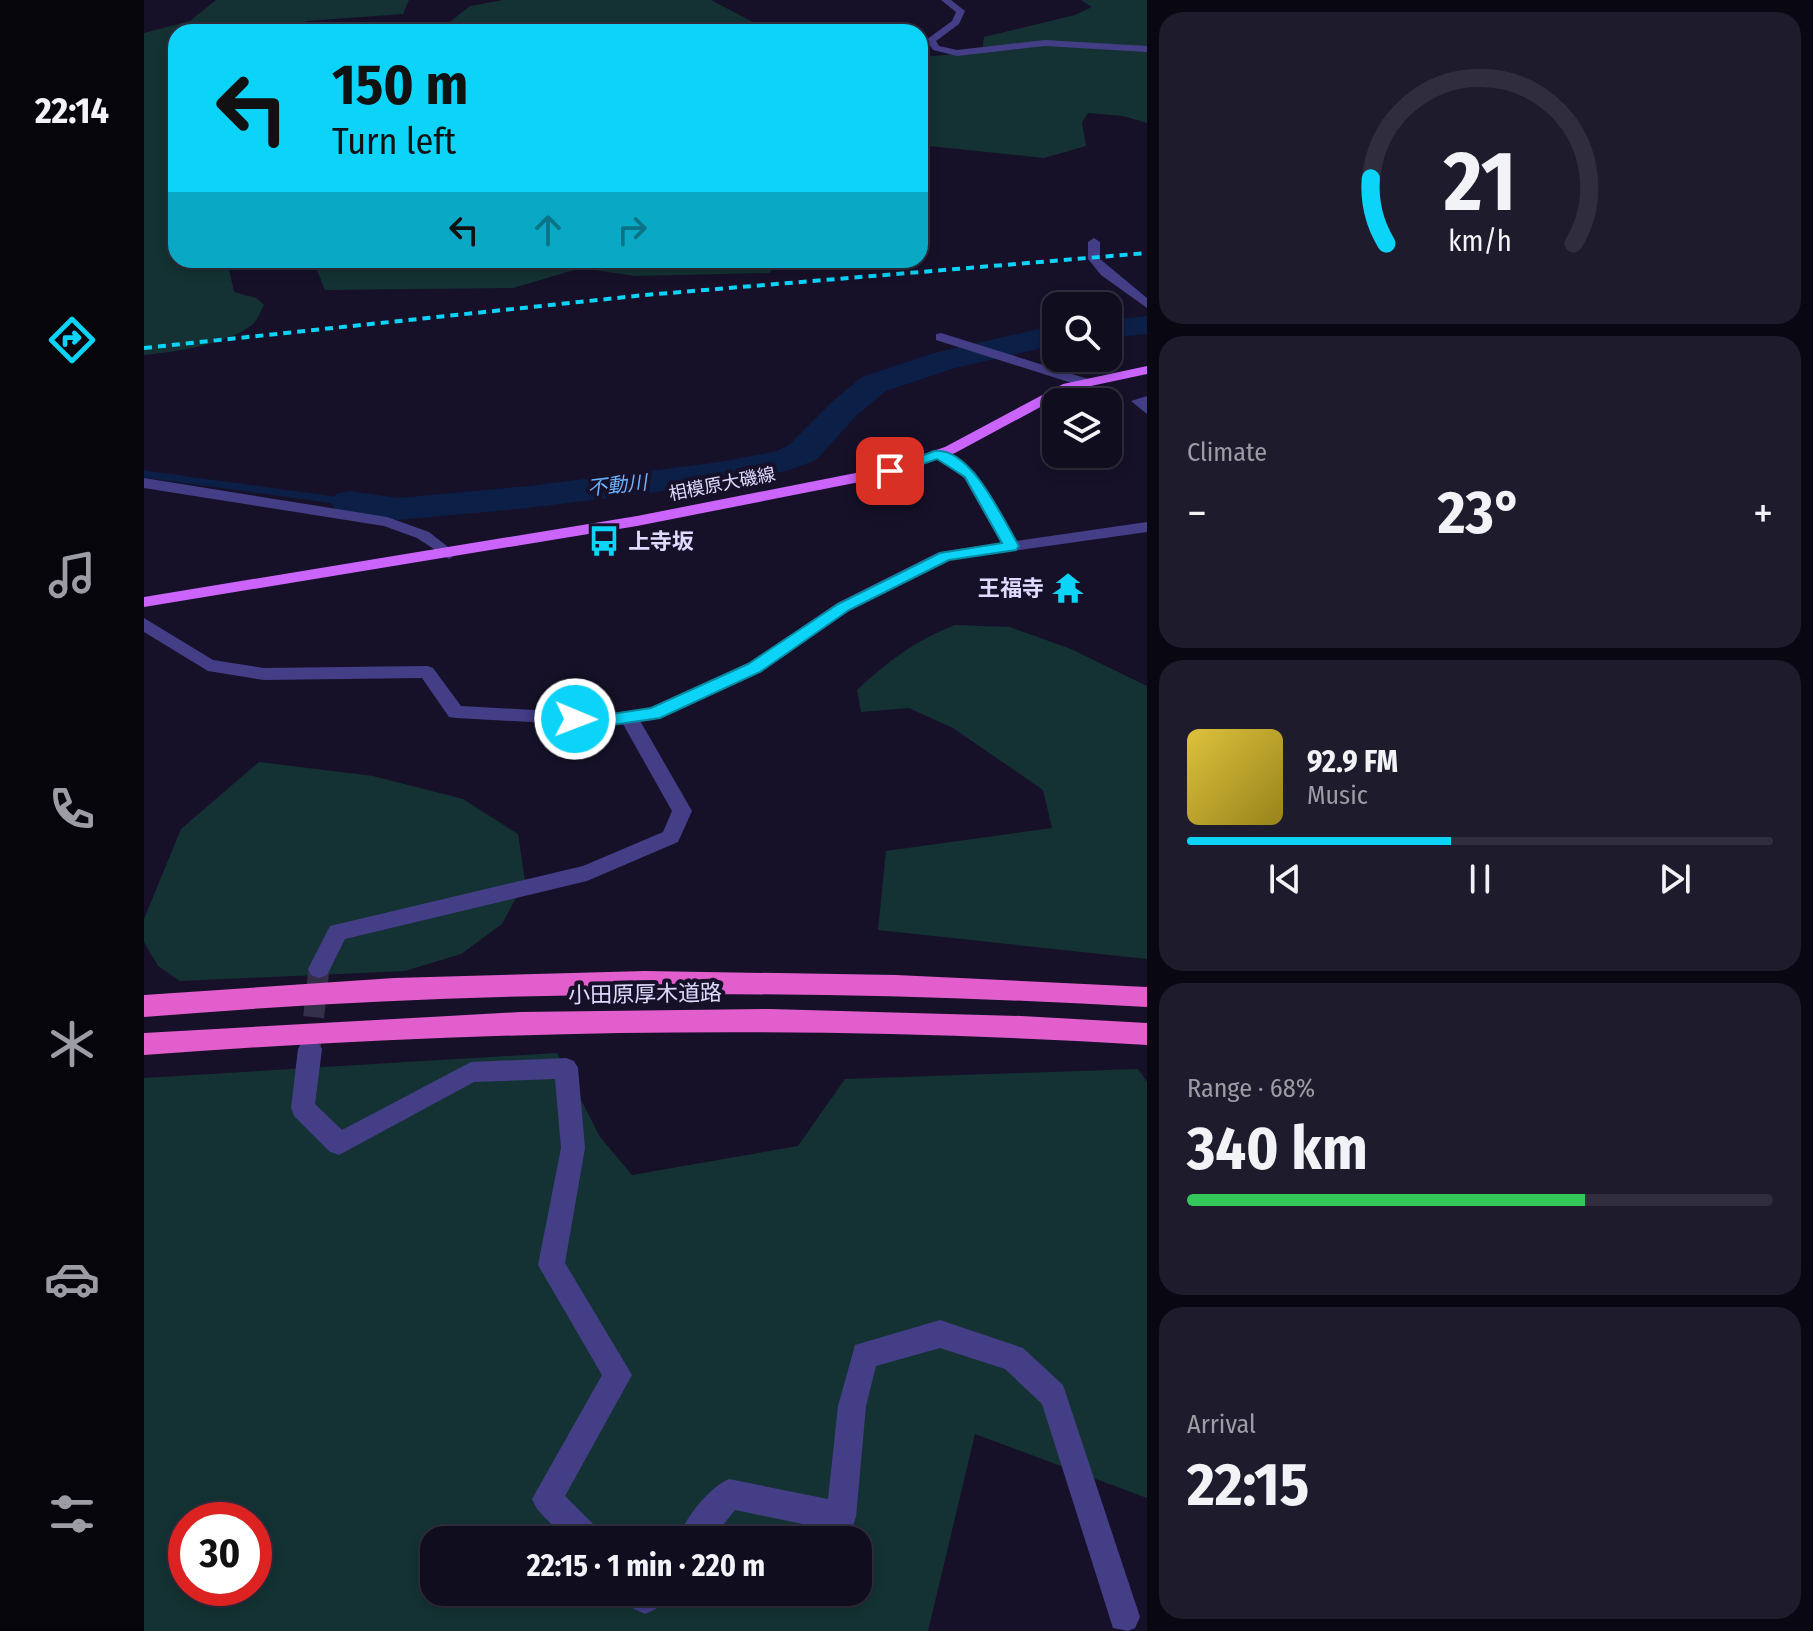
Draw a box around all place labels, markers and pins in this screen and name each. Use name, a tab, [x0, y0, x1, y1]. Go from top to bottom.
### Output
pin	[856, 437, 924, 505]
bus stop icon: 上寺坂	[587, 524, 621, 558]
place label: 上寺坂	[628, 528, 694, 555]
temple icon: 王福寺	[1051, 571, 1085, 605]
place label: 王福寺	[978, 575, 1044, 602]

